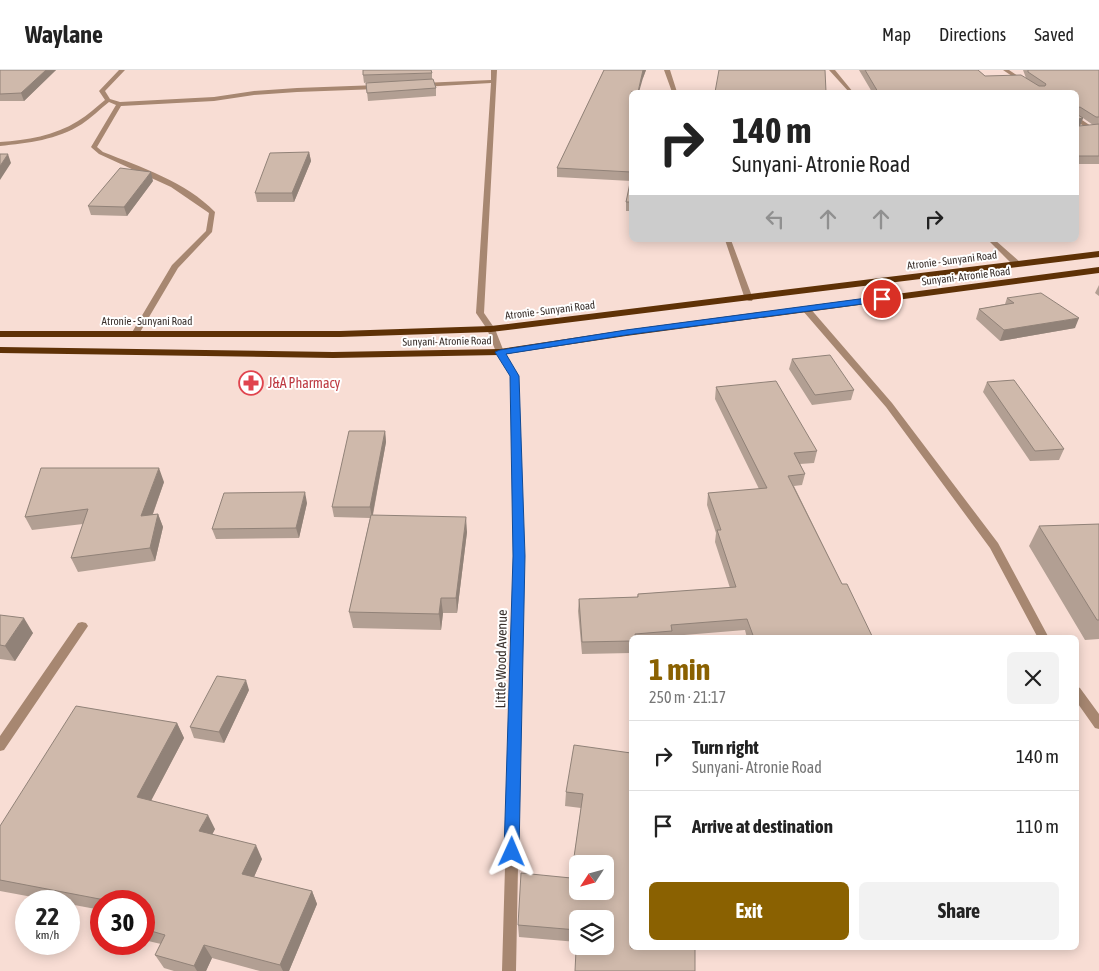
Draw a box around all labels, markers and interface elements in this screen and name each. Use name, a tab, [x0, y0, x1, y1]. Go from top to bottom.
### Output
text: Waylane	[25, 21, 103, 48]
text: Map	[882, 24, 911, 45]
text: Directions	[939, 24, 1006, 45]
text: Saved	[1034, 24, 1074, 45]
icon: right	[649, 110, 714, 175]
text: 140 m	[732, 110, 811, 150]
text: Sunyani- Atronie Road	[732, 151, 911, 177]
icon: left	[761, 205, 789, 233]
icon: ahead	[814, 205, 842, 233]
icon: ahead	[867, 205, 895, 233]
icon: right	[920, 205, 948, 233]
street label: Atronie - Sunyani Road	[906, 249, 998, 271]
street label: Sunyani- Atronie Road	[921, 265, 1011, 287]
pin	[861, 278, 903, 320]
icon: arrive	[868, 285, 896, 313]
street label: Atronie - Sunyani Road	[504, 299, 596, 321]
street label: Atronie - Sunyani Road	[102, 315, 192, 327]
street label: Sunyani- Atronie Road	[402, 334, 492, 348]
pharmacy icon: J&A Pharmacy	[238, 370, 264, 396]
place label: J&A Pharmacy	[268, 375, 341, 391]
street label: Little Wood Avenue	[492, 609, 510, 709]
text: 1 min	[649, 652, 710, 686]
button: close	[1007, 652, 1059, 704]
text: 250 m · 21:17	[649, 688, 726, 706]
text: Turn right	[692, 736, 759, 758]
icon: right	[649, 742, 677, 770]
text: 140 m	[1016, 745, 1059, 767]
text: Sunyani- Atronie Road	[692, 758, 822, 776]
icon: arrive	[649, 812, 677, 840]
text: Arrive at destination	[692, 815, 833, 837]
text: 110 m	[1016, 815, 1059, 837]
position arrow	[485, 825, 537, 877]
north arrow	[569, 855, 614, 900]
map controls	[569, 855, 614, 955]
button: Exit	[649, 882, 849, 940]
button: Share	[859, 882, 1059, 940]
speed limit sign: 30	[90, 890, 155, 955]
text: 22	[36, 902, 59, 930]
button: layers	[569, 910, 614, 955]
text: km/h	[36, 928, 59, 942]

